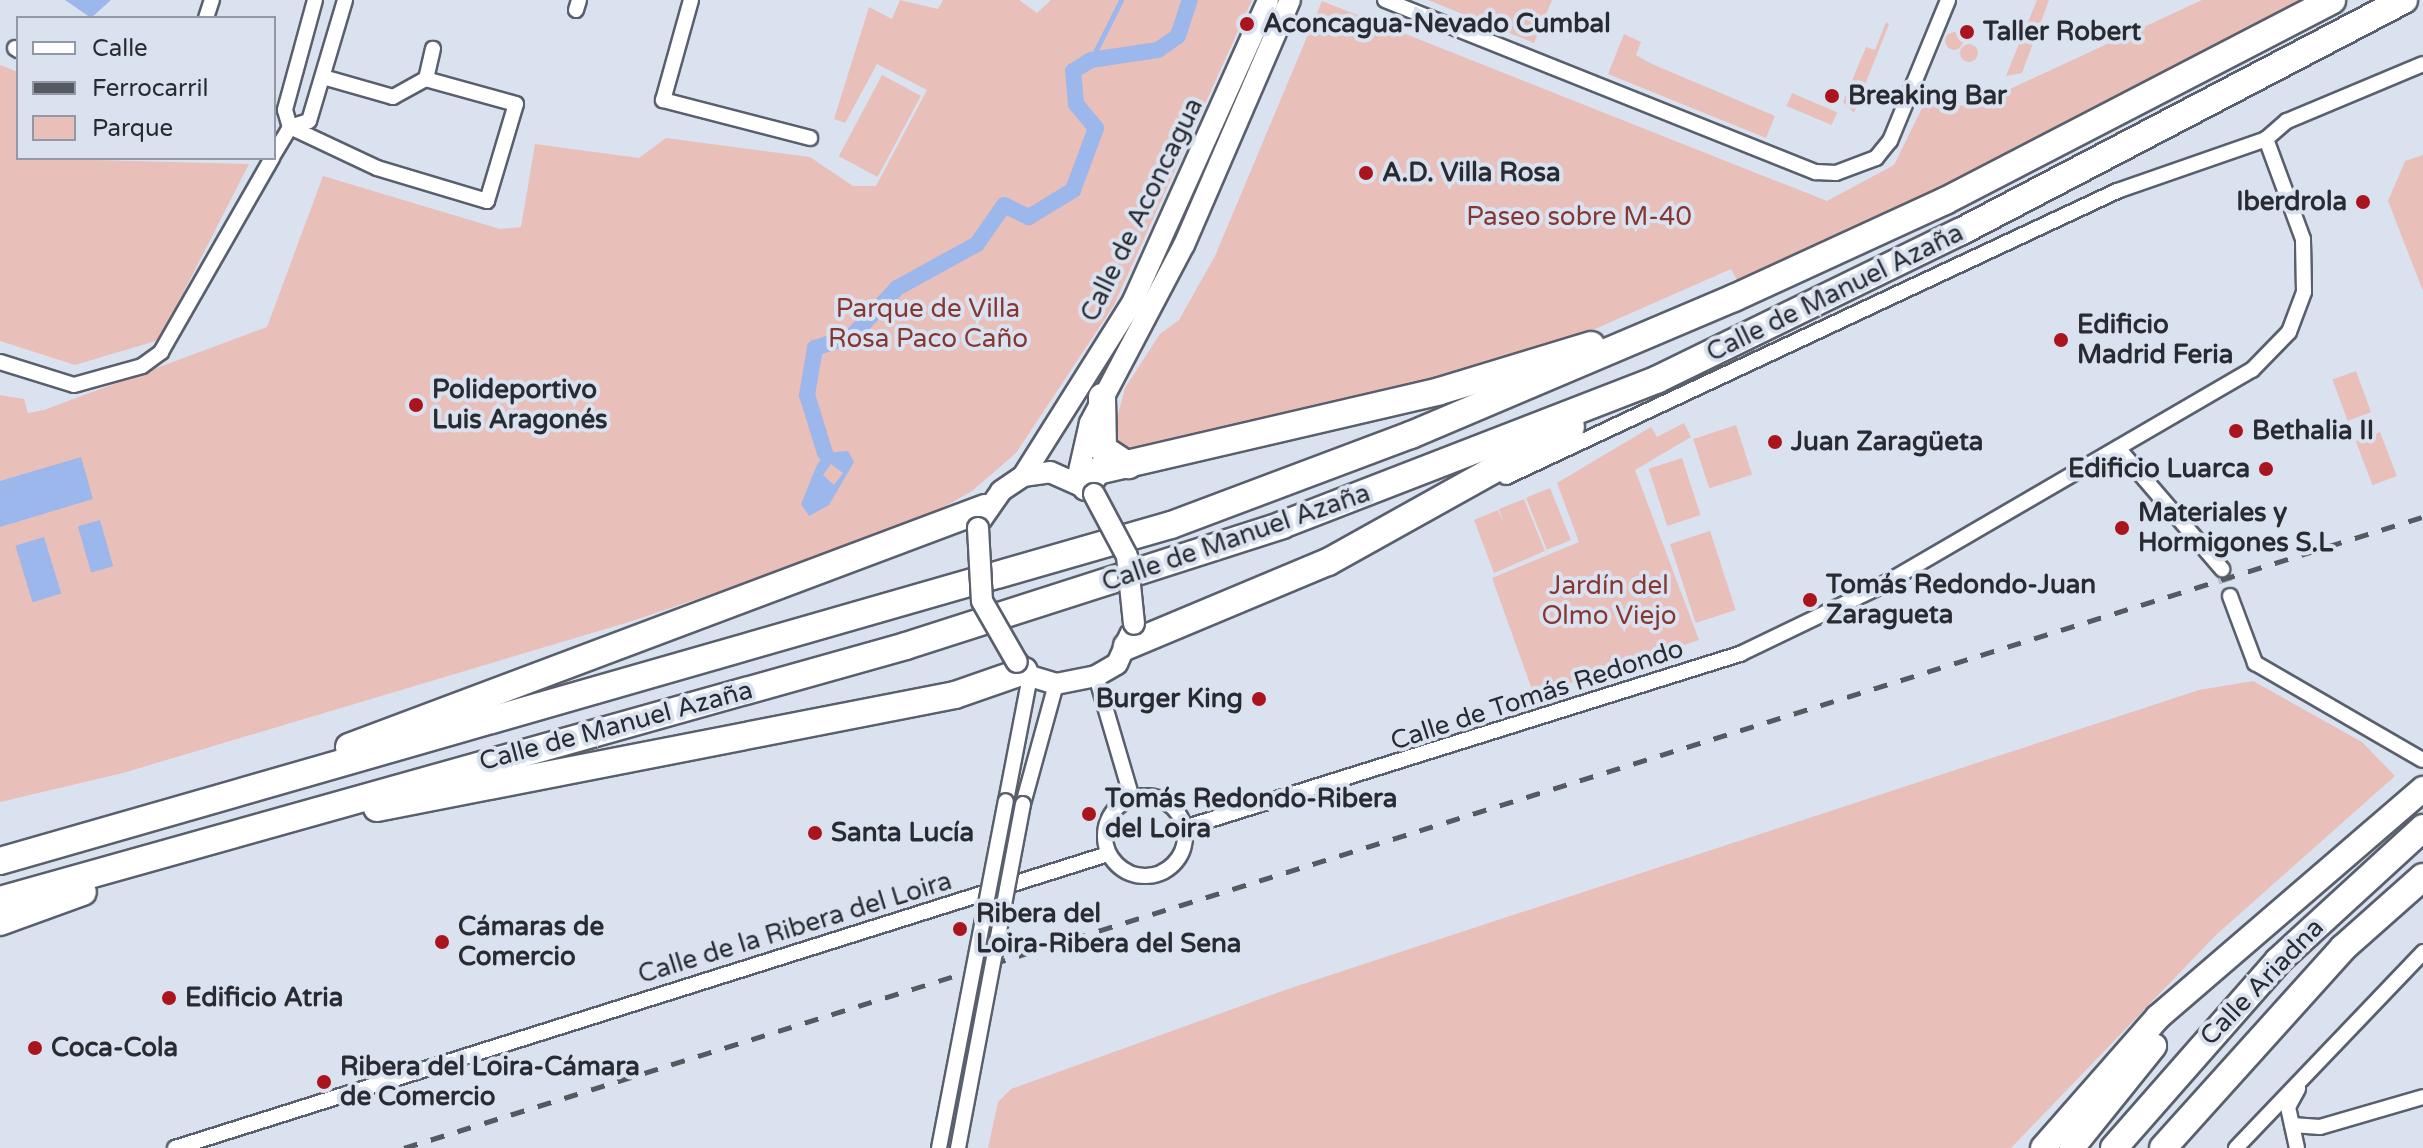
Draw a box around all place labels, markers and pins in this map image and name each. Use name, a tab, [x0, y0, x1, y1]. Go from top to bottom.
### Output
place label: Aconcagua-Nevado Cumbal	[1263, 8, 1611, 40]
marker: Aconcagua-Nevado Cumbal	[1238, 15, 1256, 33]
place label: Taller Robert	[1983, 16, 2141, 48]
marker: Taller Robert	[1958, 23, 1976, 41]
place label: Breaking Bar	[1848, 80, 2007, 112]
marker: Breaking Bar	[1823, 87, 1841, 105]
place label: A.D. Villa Rosa	[1382, 157, 1561, 189]
marker: A.D. Villa Rosa	[1357, 164, 1375, 182]
place label: Iberdrola	[2236, 186, 2347, 218]
marker: Iberdrola	[2354, 193, 2372, 211]
place label: Edificio Madrid Feria	[2077, 309, 2233, 370]
marker: Edificio Madrid Feria	[2052, 331, 2070, 349]
place label: Polideportivo Luis Aragonés	[432, 374, 608, 436]
marker: Polideportivo Luis Aragonés	[407, 396, 425, 414]
place label: Bethalia II	[2252, 415, 2374, 447]
marker: Bethalia II	[2227, 422, 2245, 440]
place label: Juan Zaragüeta	[1791, 426, 1983, 458]
marker: Juan Zaragüeta	[1766, 433, 1784, 451]
place label: Edificio Luarca	[2068, 453, 2250, 485]
marker: Edificio Luarca	[2257, 460, 2275, 478]
place label: Materiales y Hormigones S.L	[2138, 497, 2333, 558]
marker: Materiales y Hormigones S.L	[2113, 519, 2131, 537]
place label: Tomás Redondo-Juan Zaragueta	[1826, 569, 2096, 630]
marker: Tomás Redondo-Juan Zaragueta	[1801, 591, 1819, 609]
place label: Burger King	[1096, 683, 1243, 715]
marker: Burger King	[1250, 690, 1268, 708]
place label: Tomás Redondo-Ribera del Loira	[1105, 783, 1397, 844]
marker: Tomás Redondo-Ribera del Loira	[1080, 805, 1098, 823]
place label: Santa Lucía	[831, 817, 974, 849]
marker: Santa Lucía	[806, 824, 824, 842]
place label: Ribera del Loira-Ribera del Sena	[976, 898, 1241, 960]
place label: Cámaras de Comercio	[458, 911, 604, 972]
marker: Ribera del Loira-Ribera del Sena	[951, 920, 969, 938]
marker: Cámaras de Comercio	[433, 933, 451, 951]
place label: Edificio Atria	[185, 982, 343, 1014]
marker: Edificio Atria	[160, 989, 178, 1007]
place label: Coca-Cola	[51, 1032, 178, 1064]
marker: Coca-Cola	[26, 1039, 44, 1057]
place label: Ribera del Loira-Cámara de Comercio	[340, 1051, 640, 1112]
marker: Ribera del Loira-Cámara de Comercio	[315, 1073, 333, 1091]

